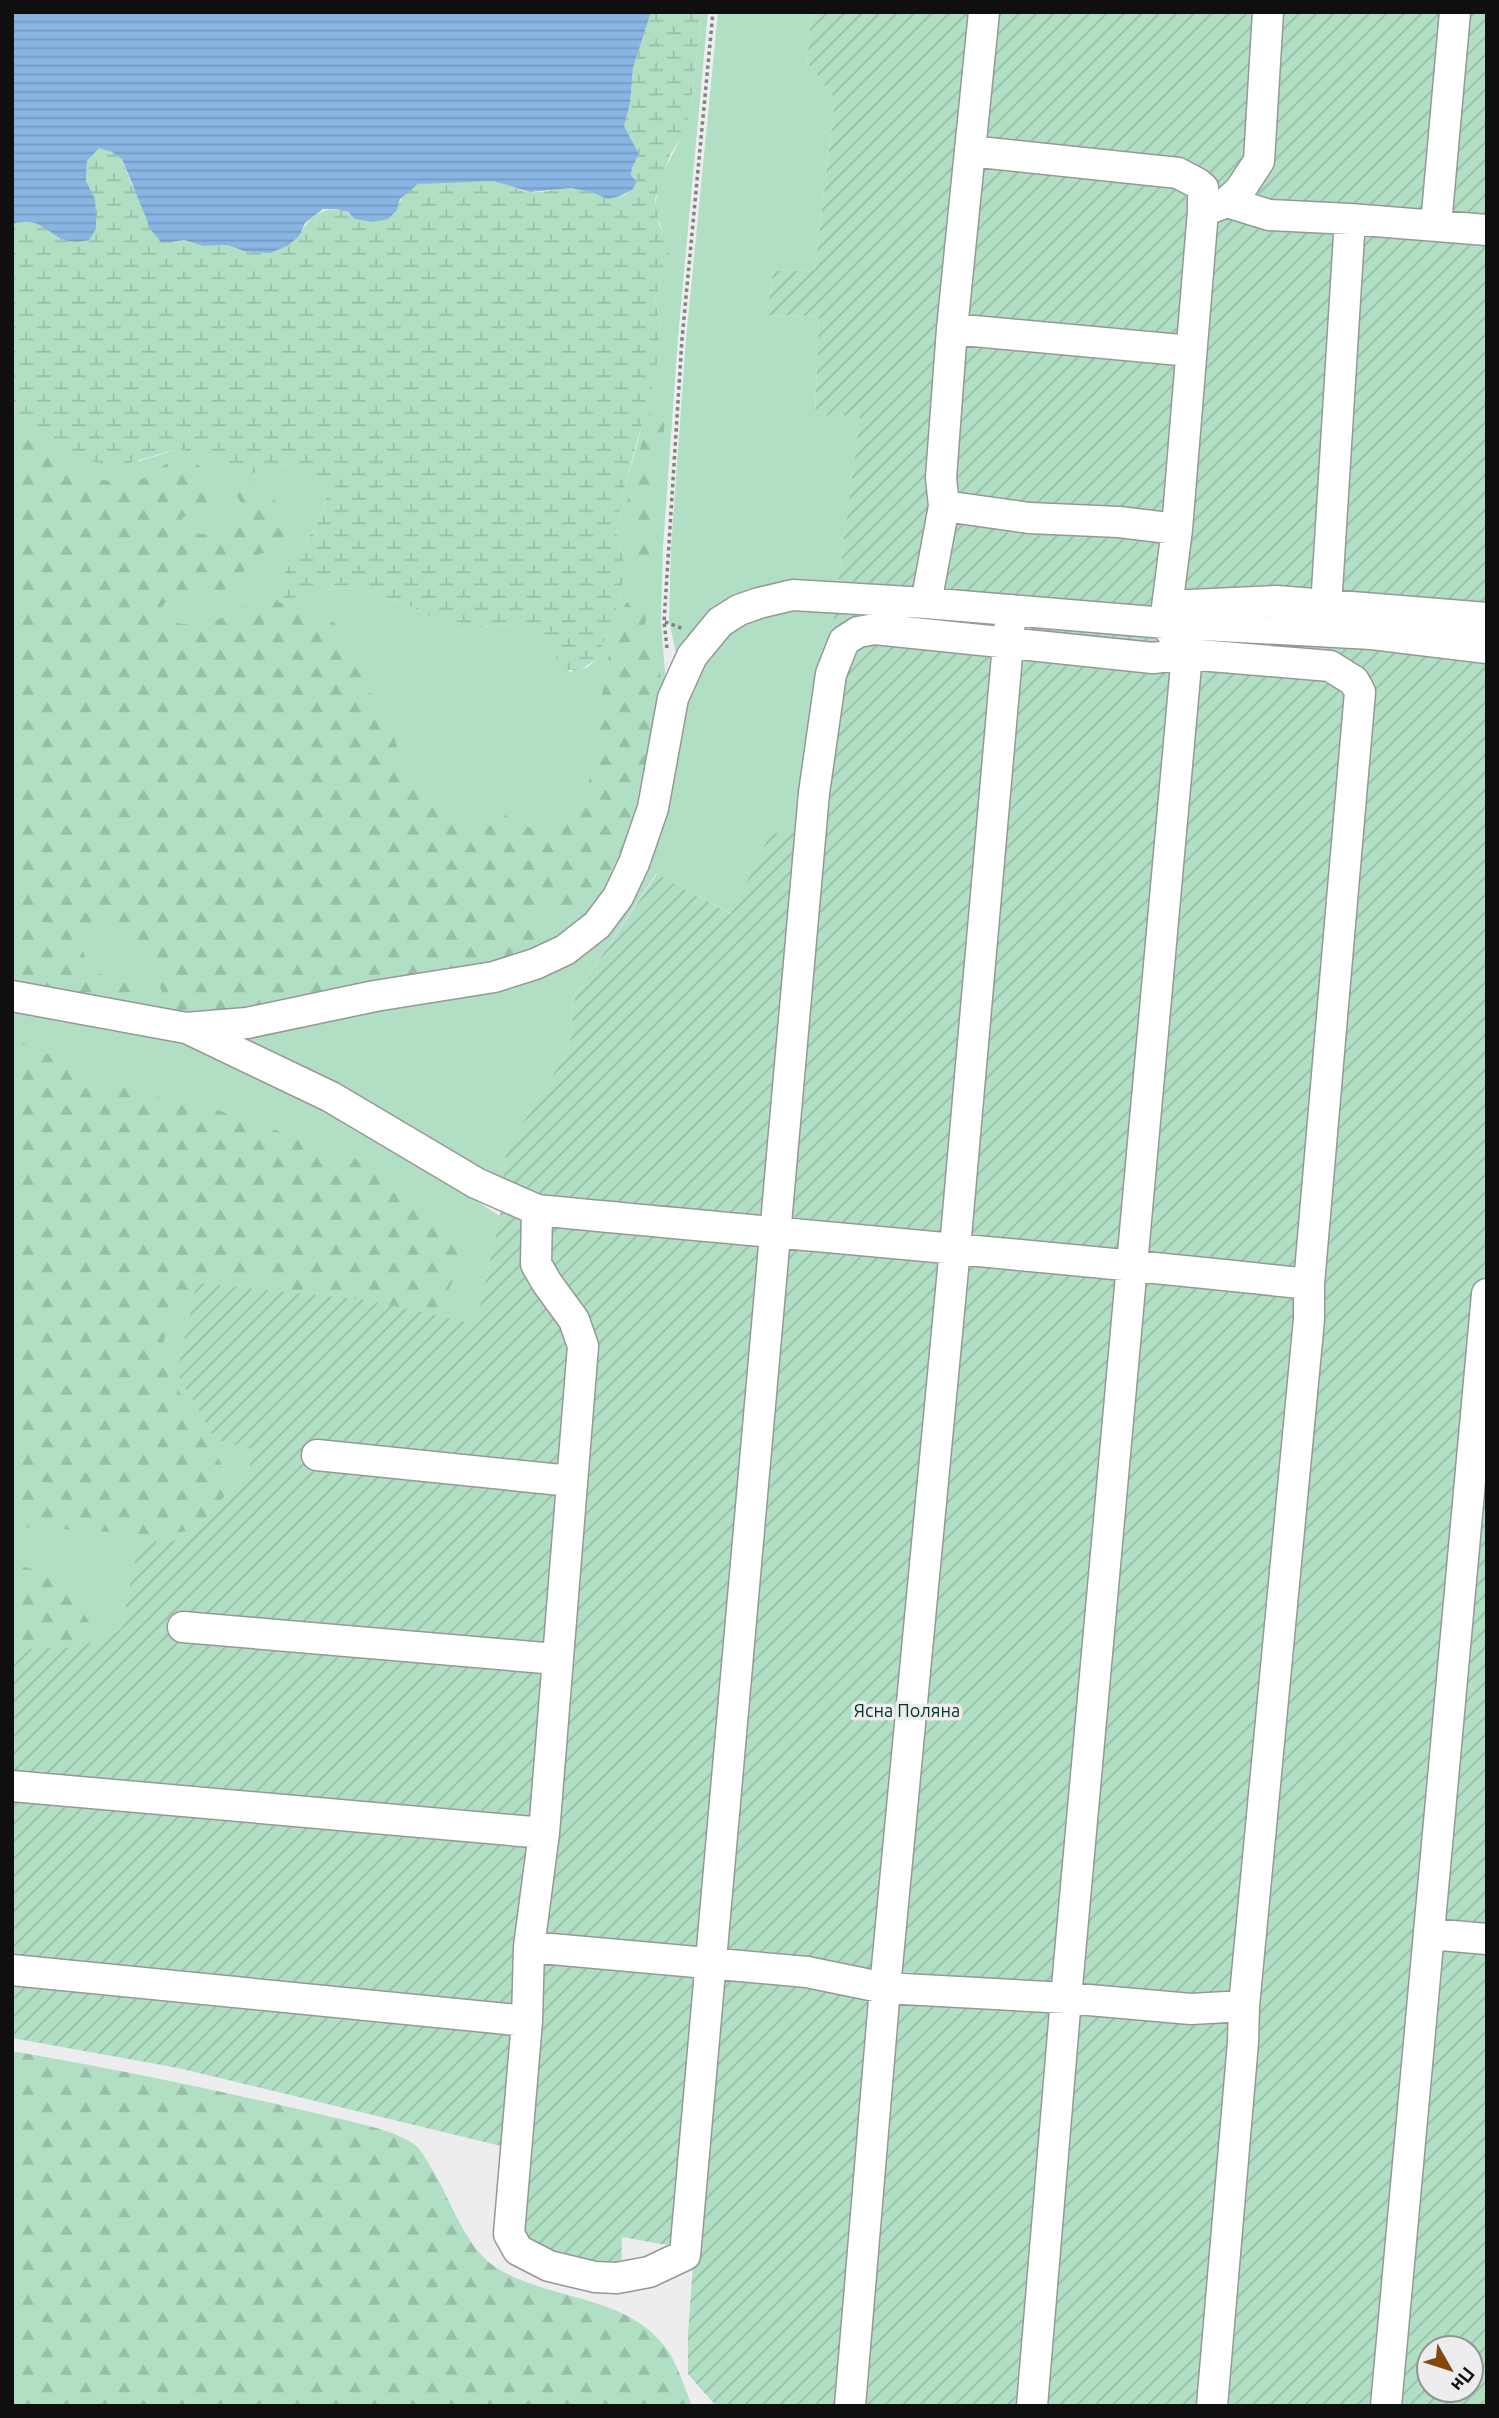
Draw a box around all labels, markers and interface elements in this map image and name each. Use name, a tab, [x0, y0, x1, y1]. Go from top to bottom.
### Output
park label: Ясна Поляна	[854, 1700, 960, 1720]
north arrow	[1415, 2334, 1485, 2404]
text: Пн	[1447, 2363, 1480, 2396]

